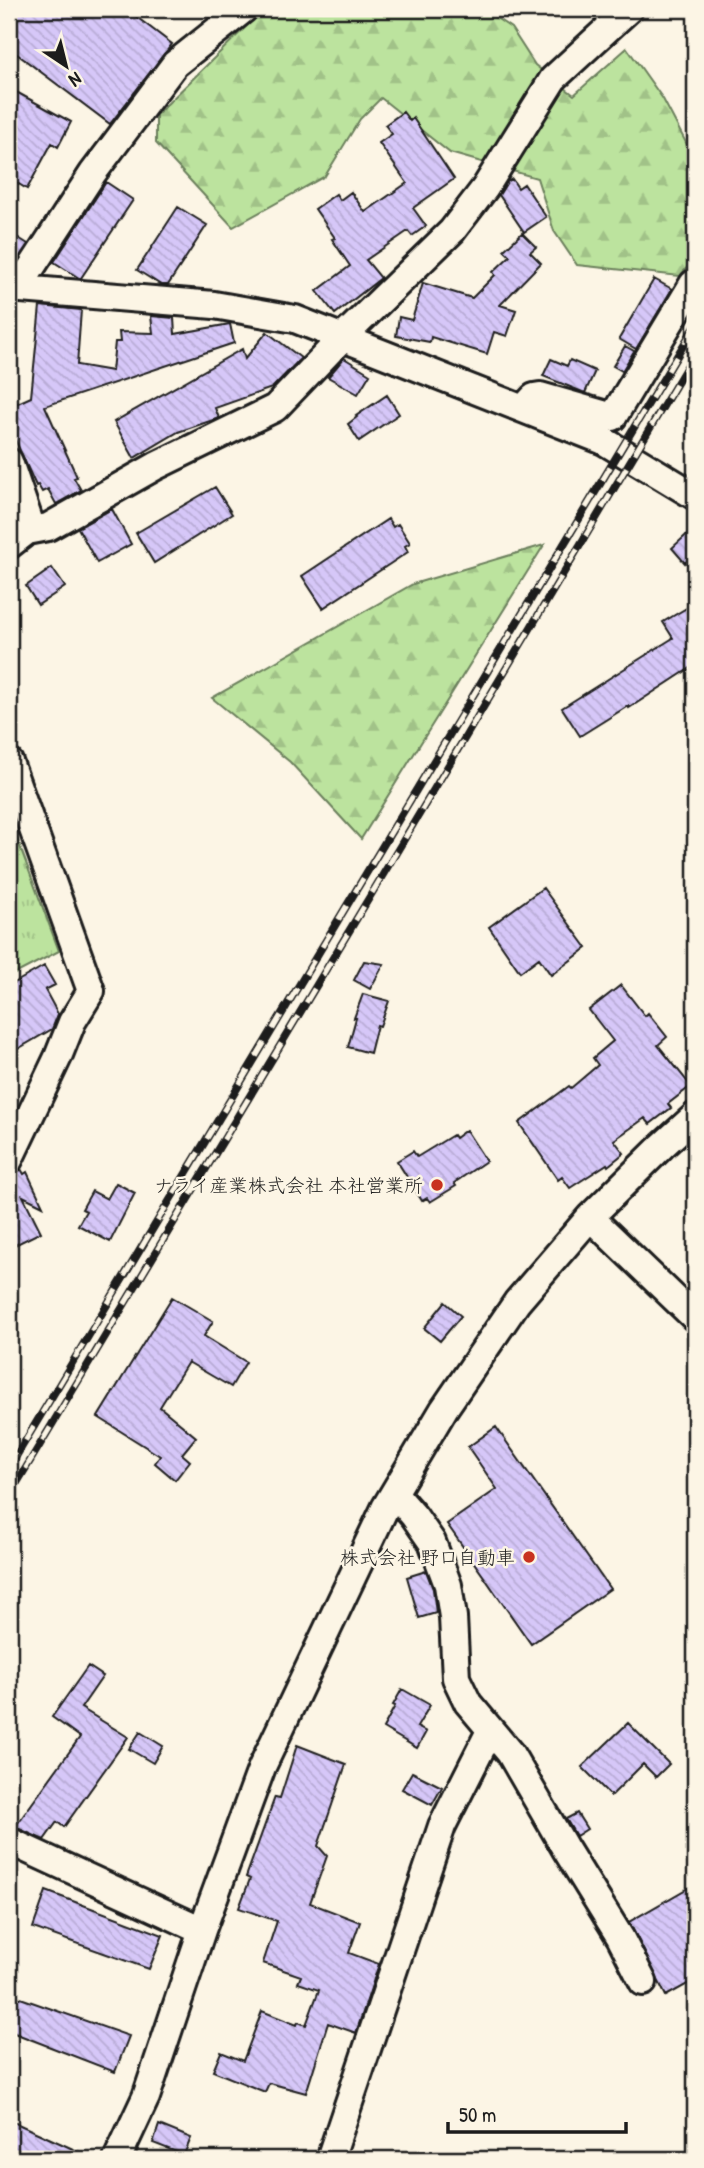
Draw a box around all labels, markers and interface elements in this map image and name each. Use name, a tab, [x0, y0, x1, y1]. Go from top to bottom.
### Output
north arrow	[32, 32, 102, 102]
text: N	[64, 66, 87, 93]
place label: ナライ産業株式会社 本社営業所	[153, 1172, 423, 1198]
marker: ナライ産業株式会社 本社営業所	[429, 1177, 445, 1193]
place label: 株式会社 野口自動車	[340, 1544, 515, 1570]
marker: 株式会社 野口自動車	[521, 1549, 537, 1565]
scale bar	[448, 2091, 627, 2135]
text: 50 m	[459, 2100, 496, 2129]

